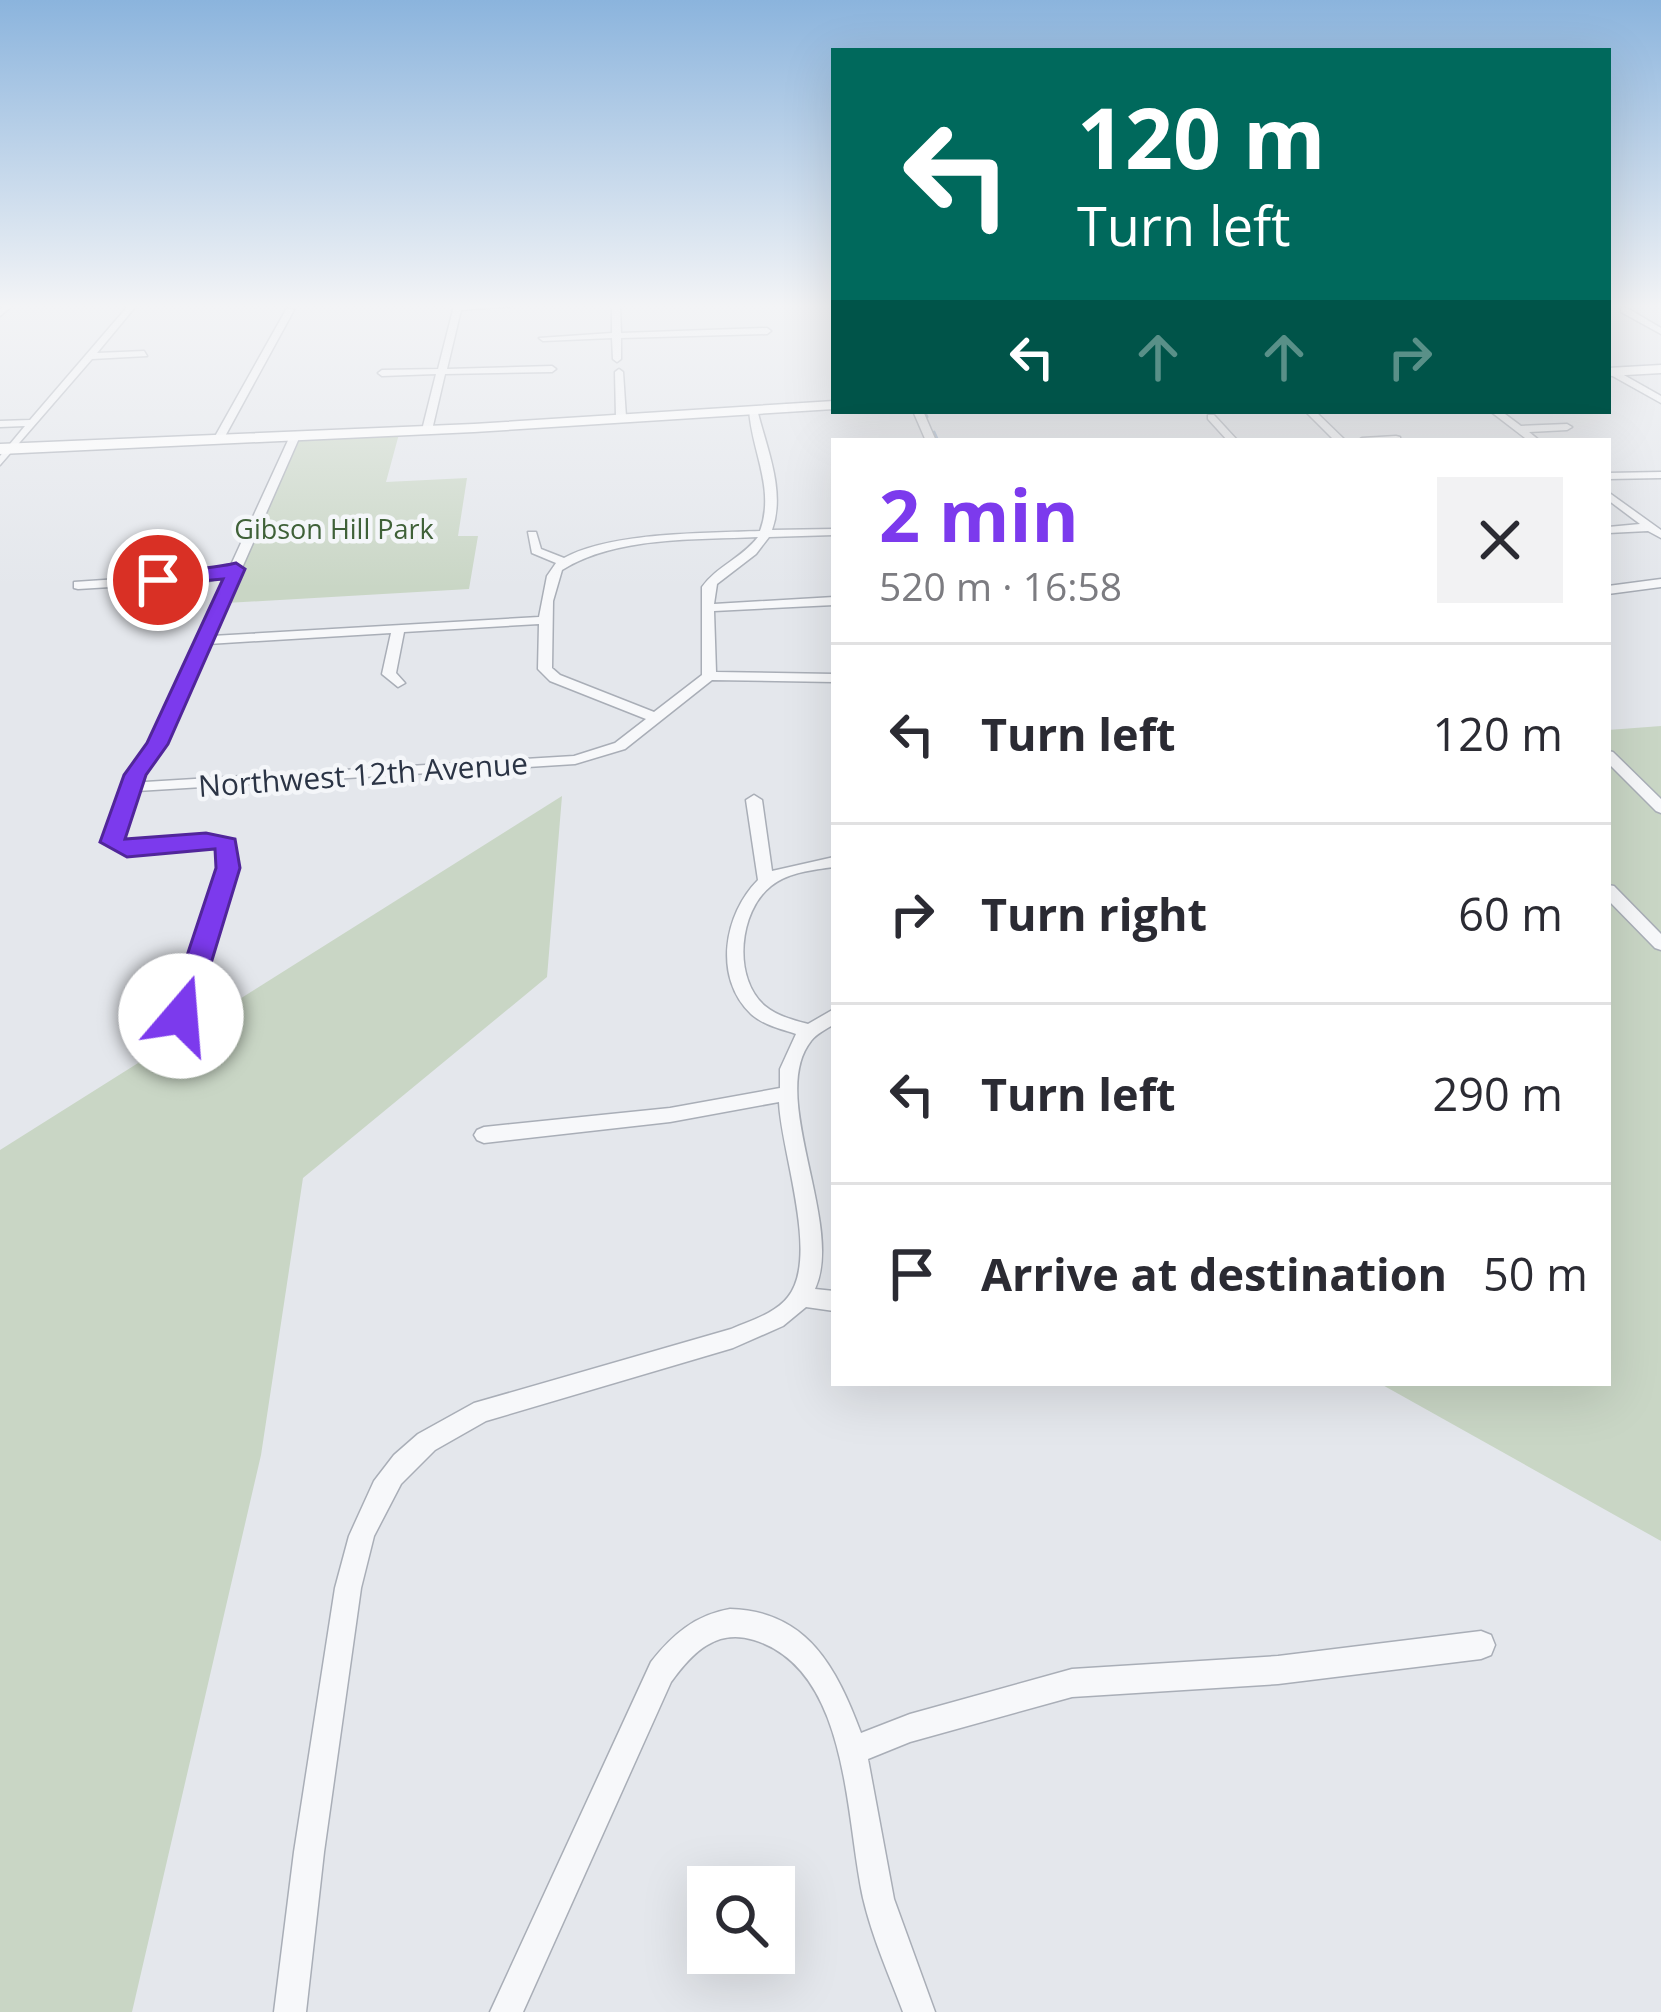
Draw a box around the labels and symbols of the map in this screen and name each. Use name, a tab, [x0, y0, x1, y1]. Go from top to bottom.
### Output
park label: Gibson Hill Park	[234, 510, 434, 547]
pin	[107, 529, 209, 631]
street label: Northwest 12th Avenue	[197, 742, 529, 806]
position arrow	[118, 953, 244, 1079]

